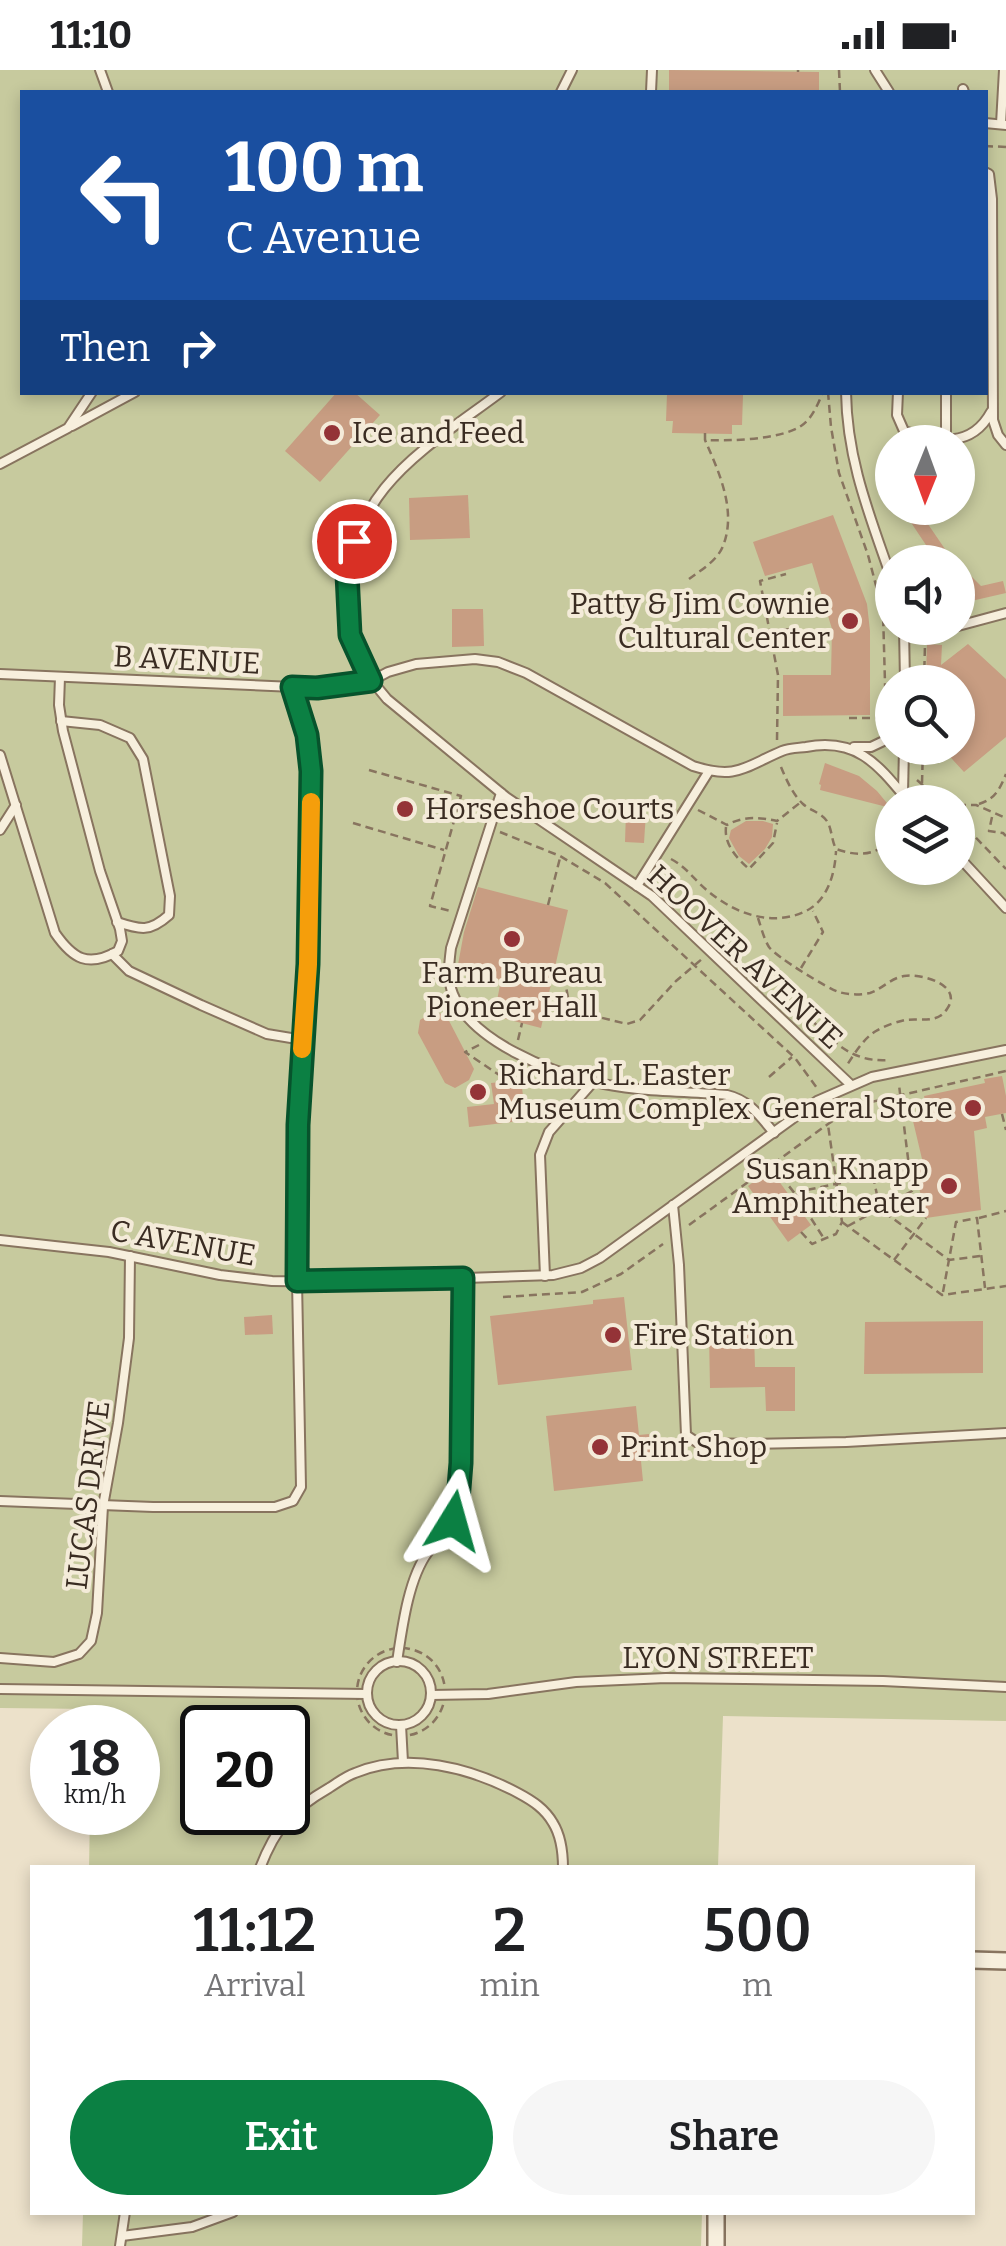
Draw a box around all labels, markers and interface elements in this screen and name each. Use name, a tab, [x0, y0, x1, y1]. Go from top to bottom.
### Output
text: 11:10	[50, 12, 132, 58]
text: 100 m	[225, 126, 424, 210]
icon: left	[60, 130, 190, 260]
text: C Avenue	[225, 211, 421, 265]
icon: right	[170, 320, 225, 375]
text: Then	[60, 325, 150, 371]
place label: Ice and Feed	[352, 415, 525, 451]
marker: Ice and Feed	[321, 422, 343, 444]
north arrow	[875, 425, 975, 525]
map controls	[875, 425, 975, 885]
pin	[312, 499, 397, 584]
icon: arrive	[327, 514, 382, 569]
button: sound	[875, 545, 975, 645]
place label: Patty & Jim Cownie Cultural Center	[570, 586, 830, 656]
marker: Patty & Jim Cownie Cultural Center	[839, 610, 861, 632]
street label: B AVENUE	[113, 638, 261, 682]
button: search	[875, 665, 975, 765]
button: layers	[875, 785, 975, 885]
place label: Horseshoe Courts	[425, 791, 674, 827]
marker: Horseshoe Courts	[394, 798, 416, 820]
street label: HOOVER AVENUE	[640, 858, 850, 1056]
marker: Farm Bureau Pioneer Hall	[501, 928, 523, 950]
place label: Farm Bureau Pioneer Hall	[421, 955, 603, 1025]
place label: Richard L. Easter Museum Complex	[498, 1057, 751, 1127]
marker: Richard L. Easter Museum Complex	[467, 1081, 489, 1103]
place label: General Store	[762, 1090, 953, 1126]
marker: General Store	[962, 1097, 984, 1119]
place label: Susan Knapp Amphitheater	[732, 1151, 929, 1221]
marker: Susan Knapp Amphitheater	[938, 1175, 960, 1197]
street label: C AVENUE	[107, 1213, 259, 1273]
place label: Fire Station	[633, 1317, 794, 1353]
marker: Fire Station	[602, 1324, 624, 1346]
street label: LUCAS DRIVE	[59, 1398, 117, 1592]
place label: Print Shop	[620, 1429, 767, 1465]
marker: Print Shop	[589, 1436, 611, 1458]
position arrow	[401, 1469, 505, 1573]
street label: LYON STREET	[622, 1640, 814, 1676]
speed limit sign: 20	[180, 1705, 310, 1835]
text: 18	[69, 1728, 121, 1788]
text: km/h	[64, 1780, 126, 1810]
text: 11:12	[193, 1895, 316, 1967]
text: 2	[493, 1895, 526, 1967]
text: 500	[703, 1895, 812, 1967]
text: Arrival	[204, 1966, 305, 2004]
text: min	[479, 1966, 540, 2004]
text: m	[742, 1966, 773, 2004]
button: Exit	[70, 2080, 493, 2195]
button: Share	[513, 2080, 935, 2195]

